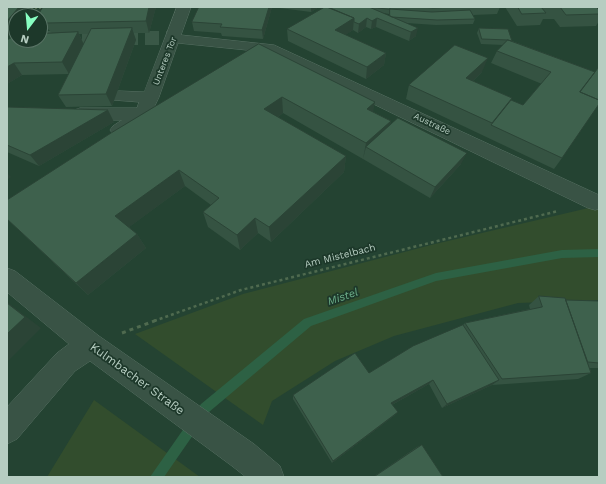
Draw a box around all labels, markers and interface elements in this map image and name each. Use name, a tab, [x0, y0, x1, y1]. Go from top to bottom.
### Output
north arrow	[8, 8, 48, 48]
text: N	[19, 32, 31, 46]
street label: Unteres Tor	[151, 35, 179, 87]
street label: Austraße	[412, 111, 452, 137]
street label: Am Mistelbach	[303, 241, 377, 271]
water label: Mistel	[326, 286, 360, 308]
street label: Kulmbacher Straße	[87, 340, 187, 418]

